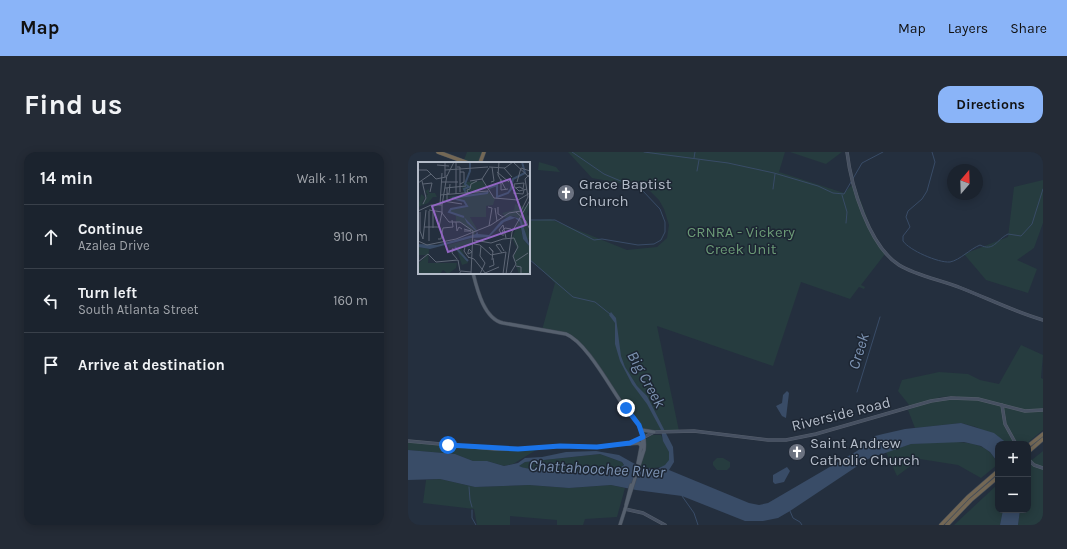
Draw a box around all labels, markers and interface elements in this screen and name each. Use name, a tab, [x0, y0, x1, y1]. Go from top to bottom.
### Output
text: Map	[20, 17, 59, 39]
text: Map	[898, 20, 926, 37]
text: Layers	[948, 20, 988, 37]
text: Share	[1010, 20, 1047, 37]
button: Directions	[938, 86, 1043, 123]
text: Find us	[24, 88, 123, 121]
inset map	[418, 162, 530, 274]
north arrow	[947, 164, 983, 200]
text: 14 min	[40, 168, 93, 188]
text: Walk · 1.1 km	[297, 171, 368, 186]
place label: Grace Baptist Church	[579, 175, 672, 210]
church icon: Grace Baptist Church	[556, 183, 576, 203]
text: Continue	[78, 220, 143, 238]
park label: CRNRA - Vickery Creek Unit	[687, 223, 795, 258]
icon: ahead	[40, 226, 62, 248]
text: 910 m	[333, 229, 368, 244]
text: Azalea Drive	[78, 238, 150, 253]
text: Turn left	[78, 284, 137, 302]
icon: left	[40, 290, 62, 312]
text: 160 m	[333, 293, 368, 308]
text: South Atlanta Street	[78, 302, 198, 317]
water label: Creek	[844, 330, 873, 372]
water label: Big Creek	[623, 347, 670, 412]
icon: arrive	[40, 354, 62, 376]
text: Arrive at destination	[78, 356, 225, 374]
street label: Riverside Road	[790, 393, 892, 435]
route end	[617, 399, 635, 417]
place label: Saint Andrew Catholic Church	[810, 434, 920, 469]
route start	[439, 436, 457, 454]
map controls	[995, 441, 1031, 513]
button: +	[995, 441, 1031, 477]
church icon: Saint Andrew Catholic Church	[787, 442, 807, 462]
water label: Chattahoochee River	[528, 455, 666, 482]
button: −	[995, 477, 1031, 513]

